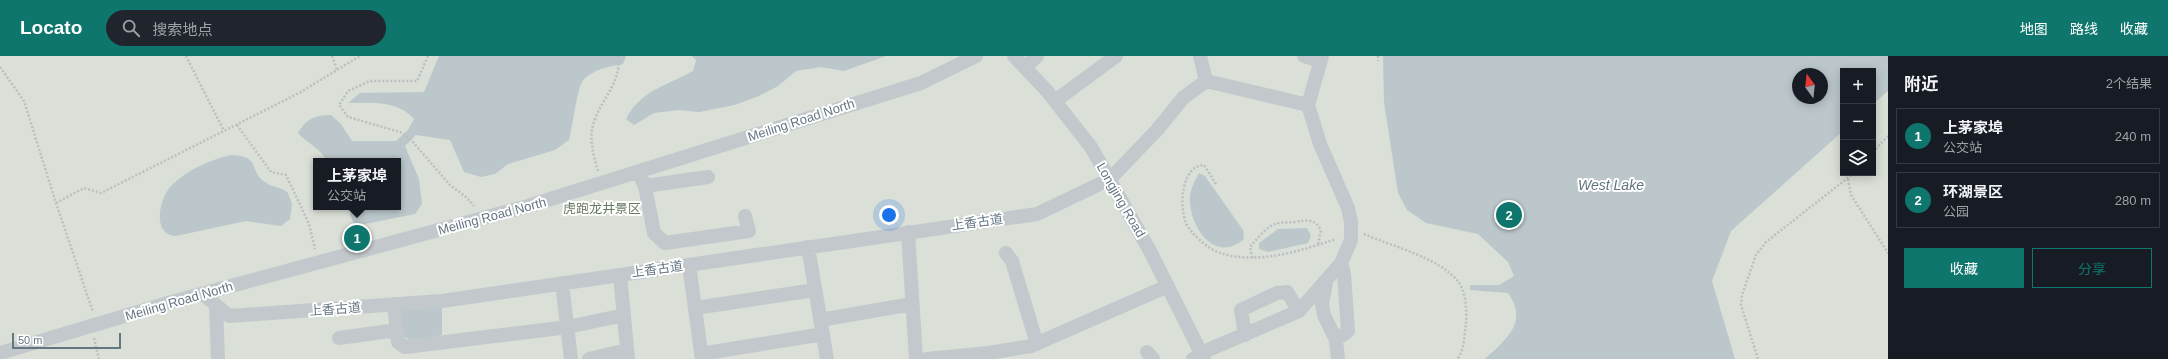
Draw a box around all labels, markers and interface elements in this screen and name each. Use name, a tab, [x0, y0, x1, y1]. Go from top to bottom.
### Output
search box	[106, 10, 386, 46]
text: Locato	[20, 17, 82, 38]
icon: search	[120, 17, 142, 39]
text: 搜索地点	[152, 21, 212, 38]
text: 地图	[2020, 21, 2048, 37]
text: 路线	[2070, 21, 2098, 37]
text: 收藏	[2120, 21, 2148, 37]
north arrow	[1792, 68, 1828, 104]
map controls	[1840, 68, 1876, 176]
button: +	[1840, 68, 1876, 104]
text: 附近	[1904, 75, 1938, 94]
text: 2个结果	[2106, 76, 2152, 91]
street label: Meiling Road North	[746, 96, 856, 144]
button: −	[1840, 104, 1876, 140]
text: 上茅家埠	[1943, 119, 2003, 136]
text: 1	[1914, 129, 1922, 144]
text: 240 m	[2115, 129, 2151, 144]
button: layers	[1840, 140, 1876, 176]
text: 公交站	[1943, 140, 1982, 155]
popup	[313, 158, 401, 210]
street label: Longjing Road	[1094, 160, 1148, 240]
text: 上茅家埠	[327, 167, 387, 184]
water label: West Lake	[1578, 177, 1644, 193]
text: 环湖景区	[1943, 183, 2003, 200]
text: 公交站	[327, 188, 366, 203]
text: 2	[1914, 193, 1922, 208]
text: 280 m	[2115, 193, 2151, 208]
street label: Meiling Road North	[436, 194, 548, 238]
pin: 2	[1496, 200, 1522, 230]
park label: 虎跑龙井景区	[563, 201, 641, 216]
text: 公园	[1943, 204, 1969, 219]
your location	[879, 205, 899, 225]
street label: 上香古道	[950, 211, 1004, 233]
pin: 1	[344, 223, 370, 253]
button: 收藏	[1904, 248, 2024, 288]
button: 分享	[2032, 248, 2152, 288]
street label: 上香古道	[630, 258, 684, 280]
street label: Meiling Road North	[123, 278, 235, 324]
street label: 上香古道	[309, 300, 361, 318]
scale bar	[12, 331, 121, 350]
text: 50 m	[18, 334, 42, 346]

